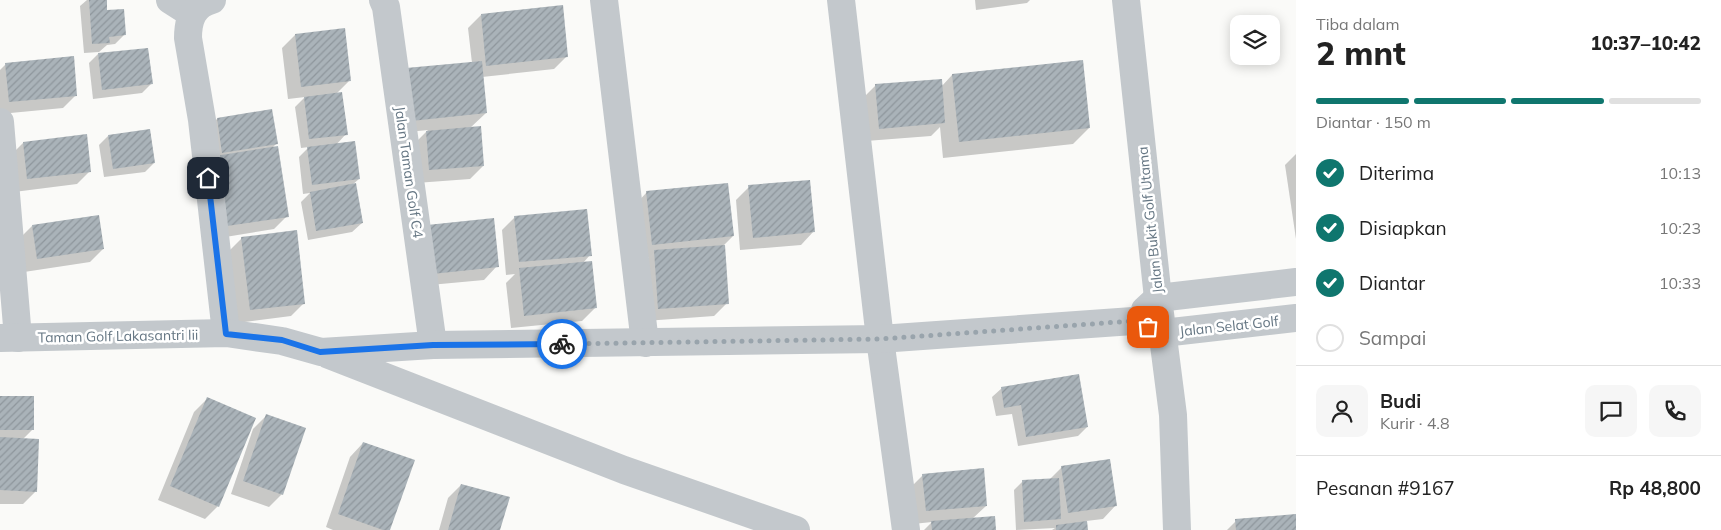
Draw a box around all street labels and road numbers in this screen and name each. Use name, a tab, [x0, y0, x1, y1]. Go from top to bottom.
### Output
street label: Jalan Taman Golf C4	[391, 105, 427, 240]
street label: Jalan Bukit Golf Utama	[1133, 146, 1167, 294]
street label: Jalan Selat Golf	[1179, 312, 1280, 340]
street label: Taman Golf Lakasantri Iii	[38, 326, 198, 346]

